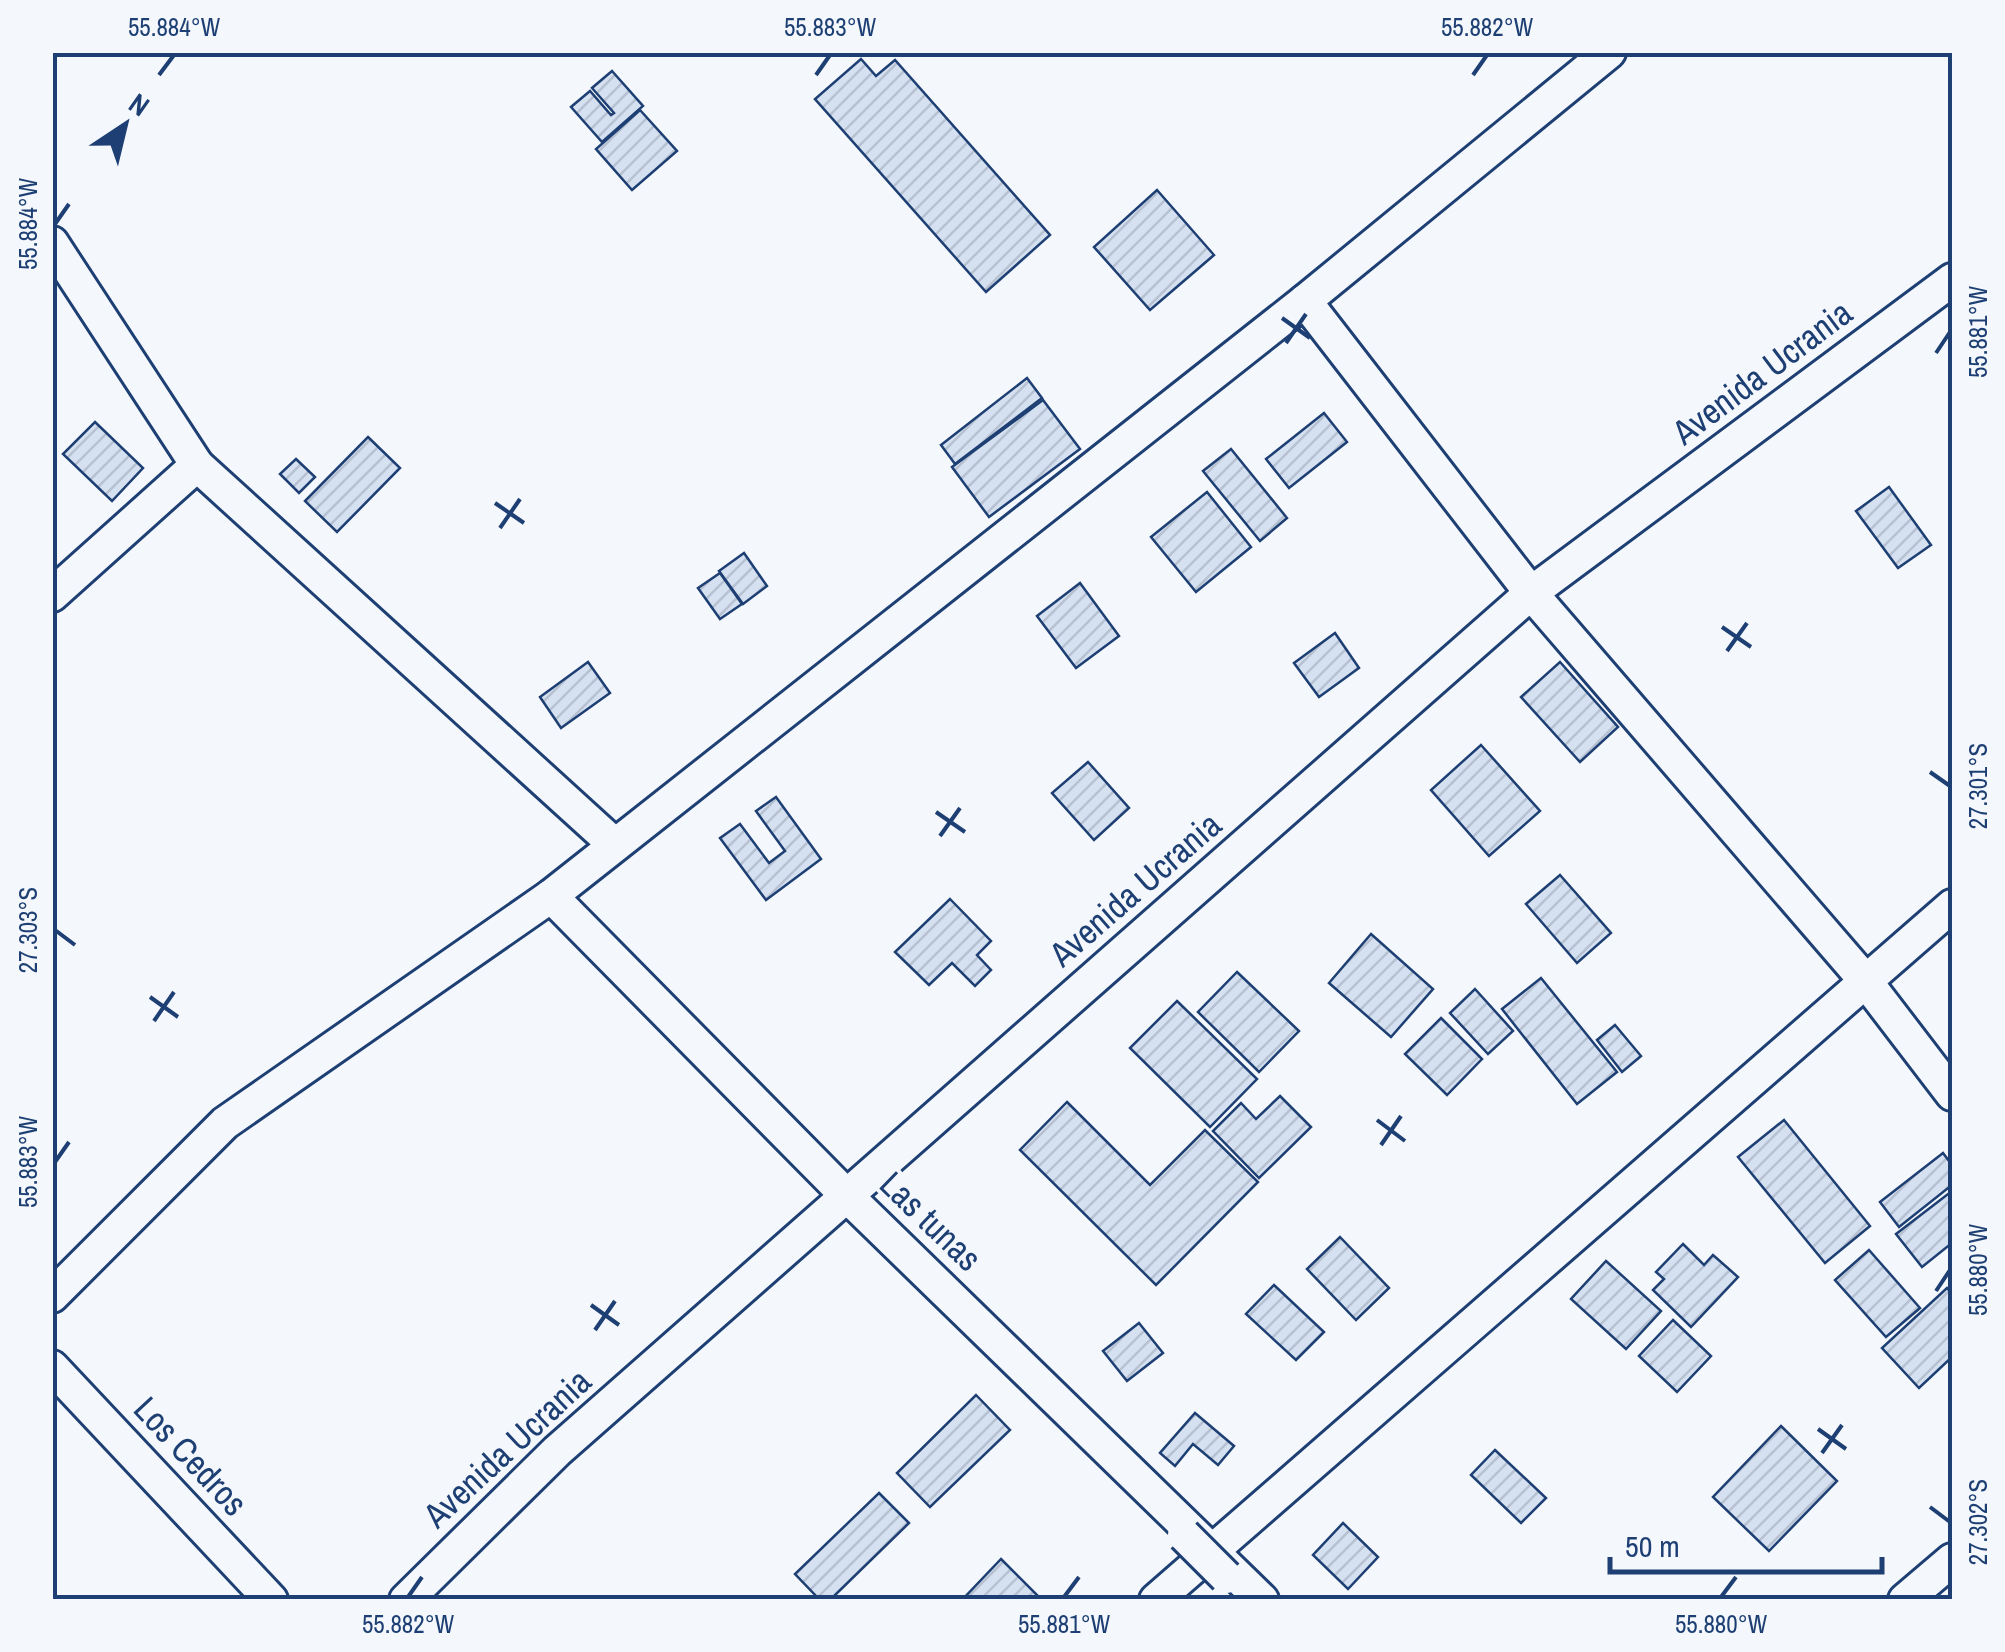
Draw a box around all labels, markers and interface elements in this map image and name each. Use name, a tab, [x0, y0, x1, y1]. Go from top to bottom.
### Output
text: 55.884°W	[128, 10, 221, 44]
text: 55.883°W	[784, 10, 877, 44]
text: 55.882°W	[1441, 10, 1534, 44]
north arrow	[75, 75, 175, 175]
text: N	[122, 84, 157, 125]
text: 55.884°W	[11, 177, 45, 270]
text: 55.881°W	[1961, 285, 1995, 378]
street label: Avenida Ucrania	[1662, 289, 1861, 456]
text: 27.301°S	[1961, 743, 1995, 829]
street label: Avenida Ucrania	[1038, 801, 1231, 977]
text: 27.303°S	[11, 887, 45, 973]
text: 55.883°W	[11, 1115, 45, 1208]
street label: Las tunas	[870, 1161, 992, 1281]
text: 55.880°W	[1961, 1223, 1995, 1316]
street label: Avenida Ucrania	[412, 1358, 601, 1539]
street label: Los Cedros	[124, 1386, 258, 1526]
text: 27.302°S	[1961, 1479, 1995, 1565]
scale bar	[1610, 1512, 1882, 1574]
text: 50 m	[1625, 1526, 1680, 1566]
text: 55.882°W	[362, 1607, 455, 1641]
text: 55.881°W	[1018, 1607, 1111, 1641]
text: 55.880°W	[1675, 1607, 1768, 1641]

